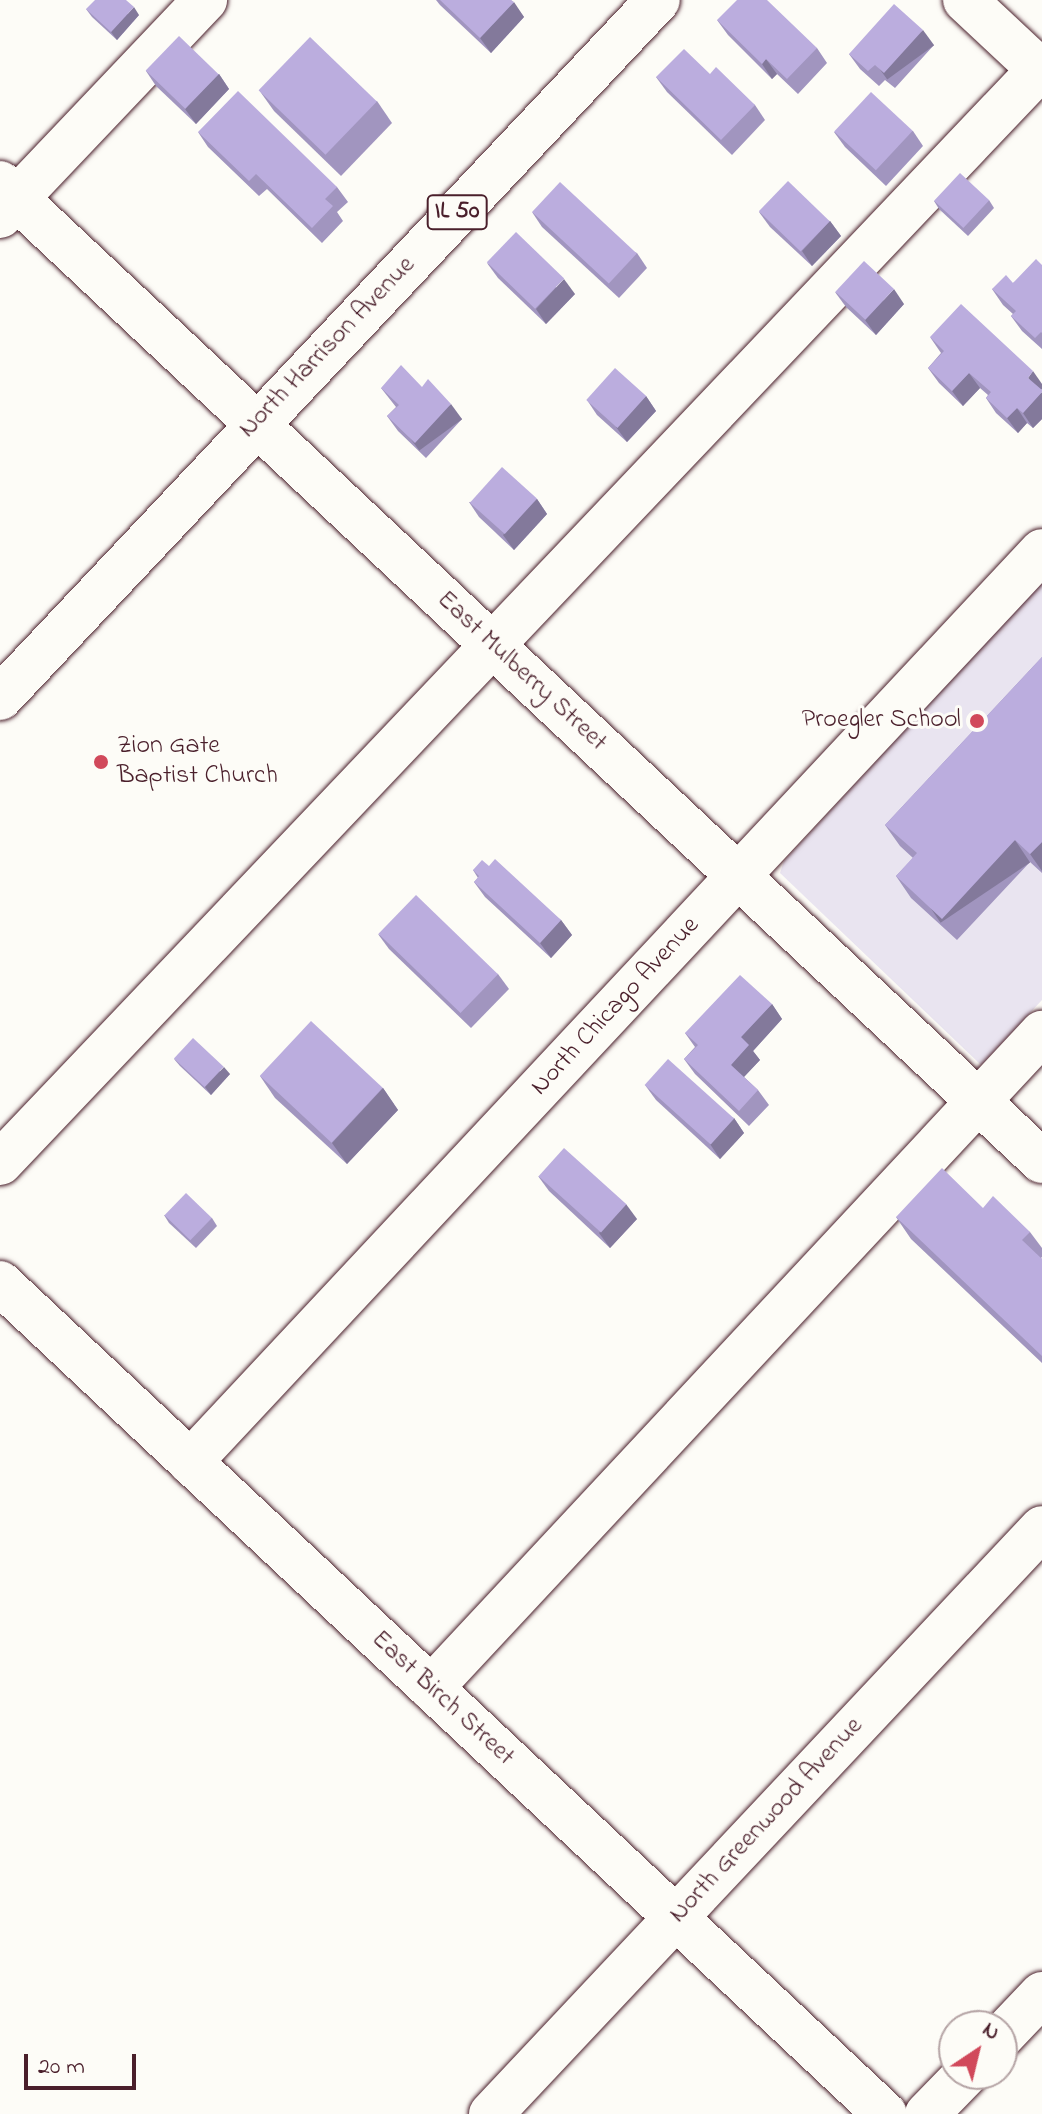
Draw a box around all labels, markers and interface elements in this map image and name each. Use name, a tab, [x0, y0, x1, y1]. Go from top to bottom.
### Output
road number: IL 50	[425, 192, 489, 232]
street label: North Harrison Avenue	[233, 251, 423, 445]
street label: East Mulberry Street	[429, 585, 613, 759]
place label: Proegler School	[802, 705, 961, 737]
marker: Proegler School	[968, 712, 986, 730]
place label: Zion Gate Baptist Church	[117, 731, 278, 792]
marker: Zion Gate Baptist Church	[92, 753, 110, 771]
street label: North Chicago Avenue	[525, 911, 707, 1103]
street label: East Birch Street	[364, 1625, 520, 1773]
street label: North Greenwood Avenue	[664, 1712, 870, 1930]
north arrow	[938, 2010, 1018, 2090]
text: N	[975, 2015, 1006, 2049]
scale bar	[28, 2038, 140, 2088]
text: 20 m	[38, 2050, 85, 2085]

